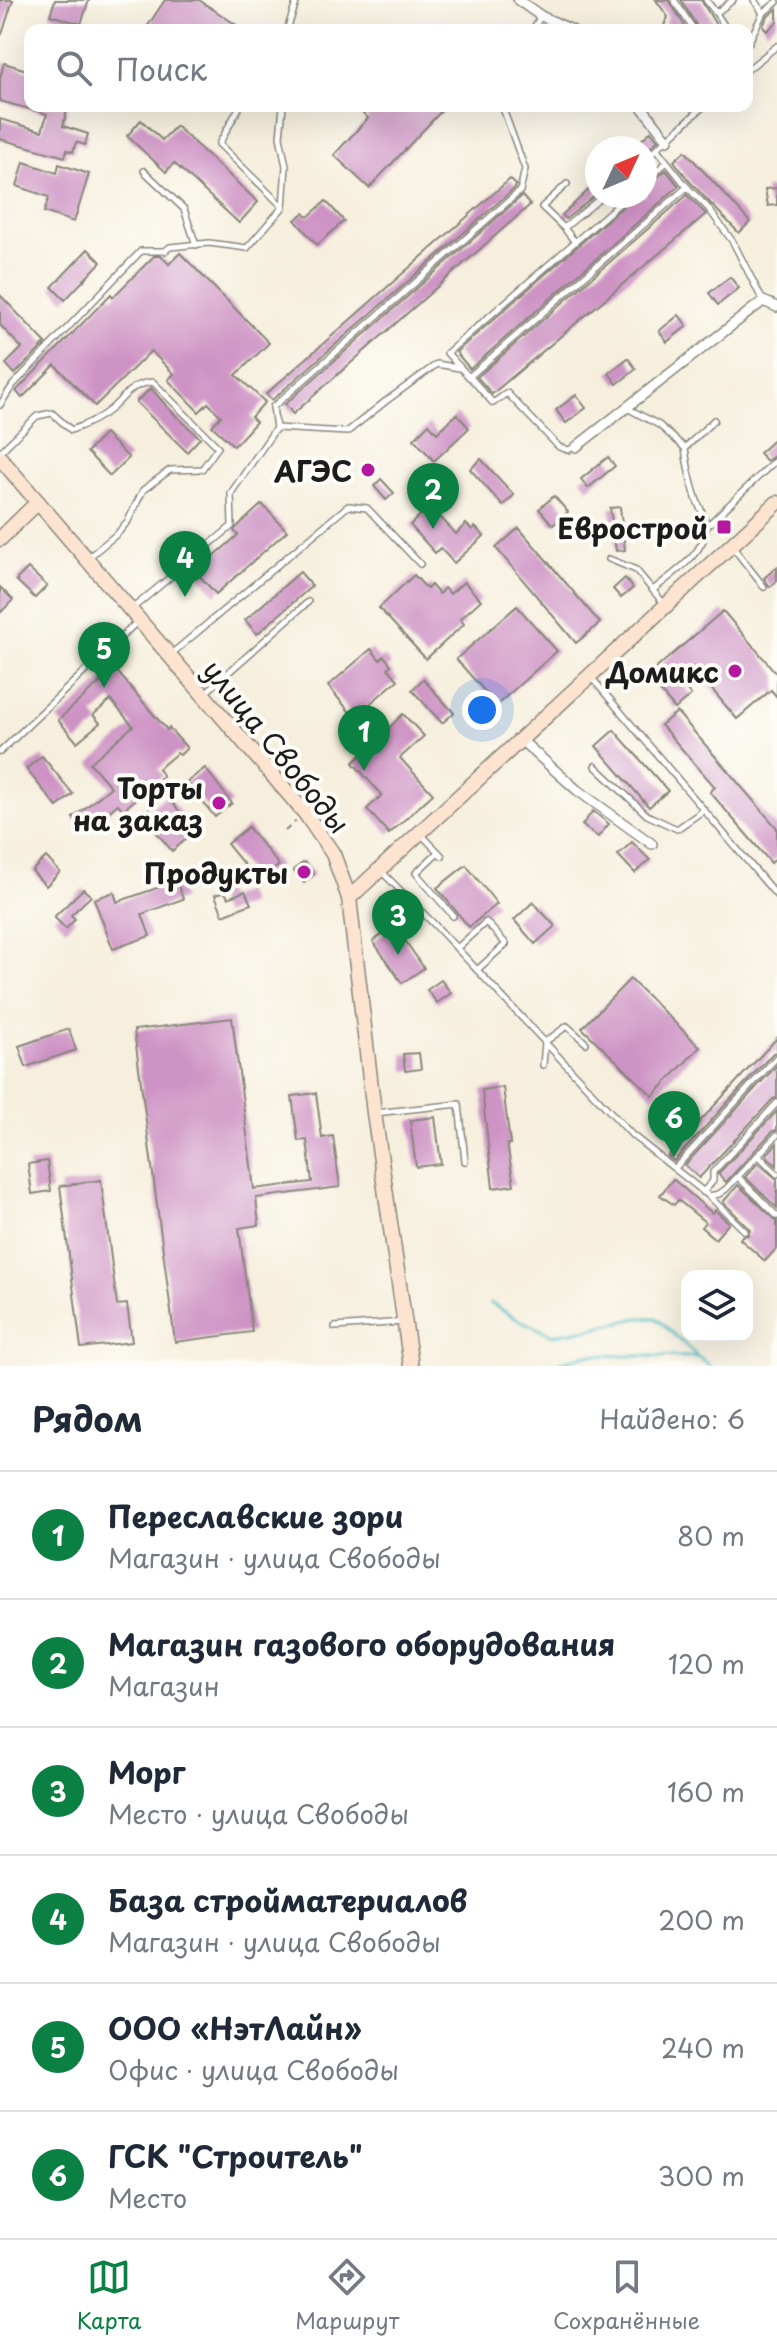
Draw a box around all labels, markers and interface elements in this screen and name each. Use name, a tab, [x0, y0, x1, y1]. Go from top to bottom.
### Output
search box	[24, 24, 753, 112]
icon: search	[52, 46, 96, 90]
text: Поиск	[116, 46, 207, 91]
north arrow	[585, 136, 657, 208]
place label: АГЭС	[273, 449, 352, 492]
marker: АГЭС	[359, 461, 377, 479]
pin: 2	[407, 463, 459, 529]
place label: Еврострой	[557, 506, 708, 549]
marker: Еврострой	[715, 518, 733, 536]
pin: 4	[159, 531, 211, 597]
pin: 5	[78, 622, 130, 688]
street label: улица Свободы	[193, 650, 361, 842]
place label: Домикс	[605, 650, 719, 693]
marker: Домикс	[726, 662, 744, 680]
your location	[462, 690, 502, 730]
pin: 1	[338, 705, 390, 771]
place label: Торты на заказ	[72, 766, 203, 841]
marker: Торты на заказ	[210, 794, 228, 812]
place label: Продукты	[144, 851, 288, 894]
marker: Продукты	[295, 863, 313, 881]
pin: 3	[372, 889, 424, 955]
pin: 6	[648, 1091, 700, 1157]
map controls	[681, 1270, 753, 1342]
button: layers	[681, 1270, 753, 1342]
text: Рядом	[32, 1392, 143, 1444]
text: Найдено: 6	[599, 1399, 745, 1438]
text: Переславские зори	[108, 1493, 404, 1538]
text: 1	[52, 1516, 64, 1555]
text: 80 m	[677, 1516, 745, 1555]
text: Магазин · улица Свободы	[108, 1538, 441, 1577]
text: Магазин газового оборудования	[108, 1621, 615, 1666]
text: 2	[49, 1644, 67, 1683]
text: 120 m	[668, 1644, 745, 1683]
text: Магазин	[108, 1666, 219, 1705]
text: Морг	[108, 1749, 185, 1794]
text: 3	[49, 1772, 67, 1811]
text: 160 m	[667, 1772, 745, 1811]
text: Место · улица Свободы	[108, 1794, 409, 1833]
text: База стройматериалов	[108, 1877, 468, 1922]
text: 4	[49, 1900, 67, 1939]
text: 200 m	[658, 1900, 745, 1939]
text: Магазин · улица Свободы	[108, 1922, 441, 1961]
text: ООО «НэтЛайн»	[108, 2005, 362, 2050]
text: 5	[50, 2028, 66, 2067]
text: 240 m	[661, 2028, 745, 2067]
text: Офис · улица Свободы	[108, 2050, 399, 2089]
text: ГСК "Строитель"	[108, 2133, 363, 2178]
text: 6	[49, 2156, 67, 2195]
text: 300 m	[658, 2156, 745, 2195]
text: Место	[108, 2178, 187, 2217]
tab: Карта	[77, 2255, 141, 2336]
tab: Маршрут	[295, 2255, 399, 2336]
tab: Сохранённые	[553, 2255, 700, 2336]

